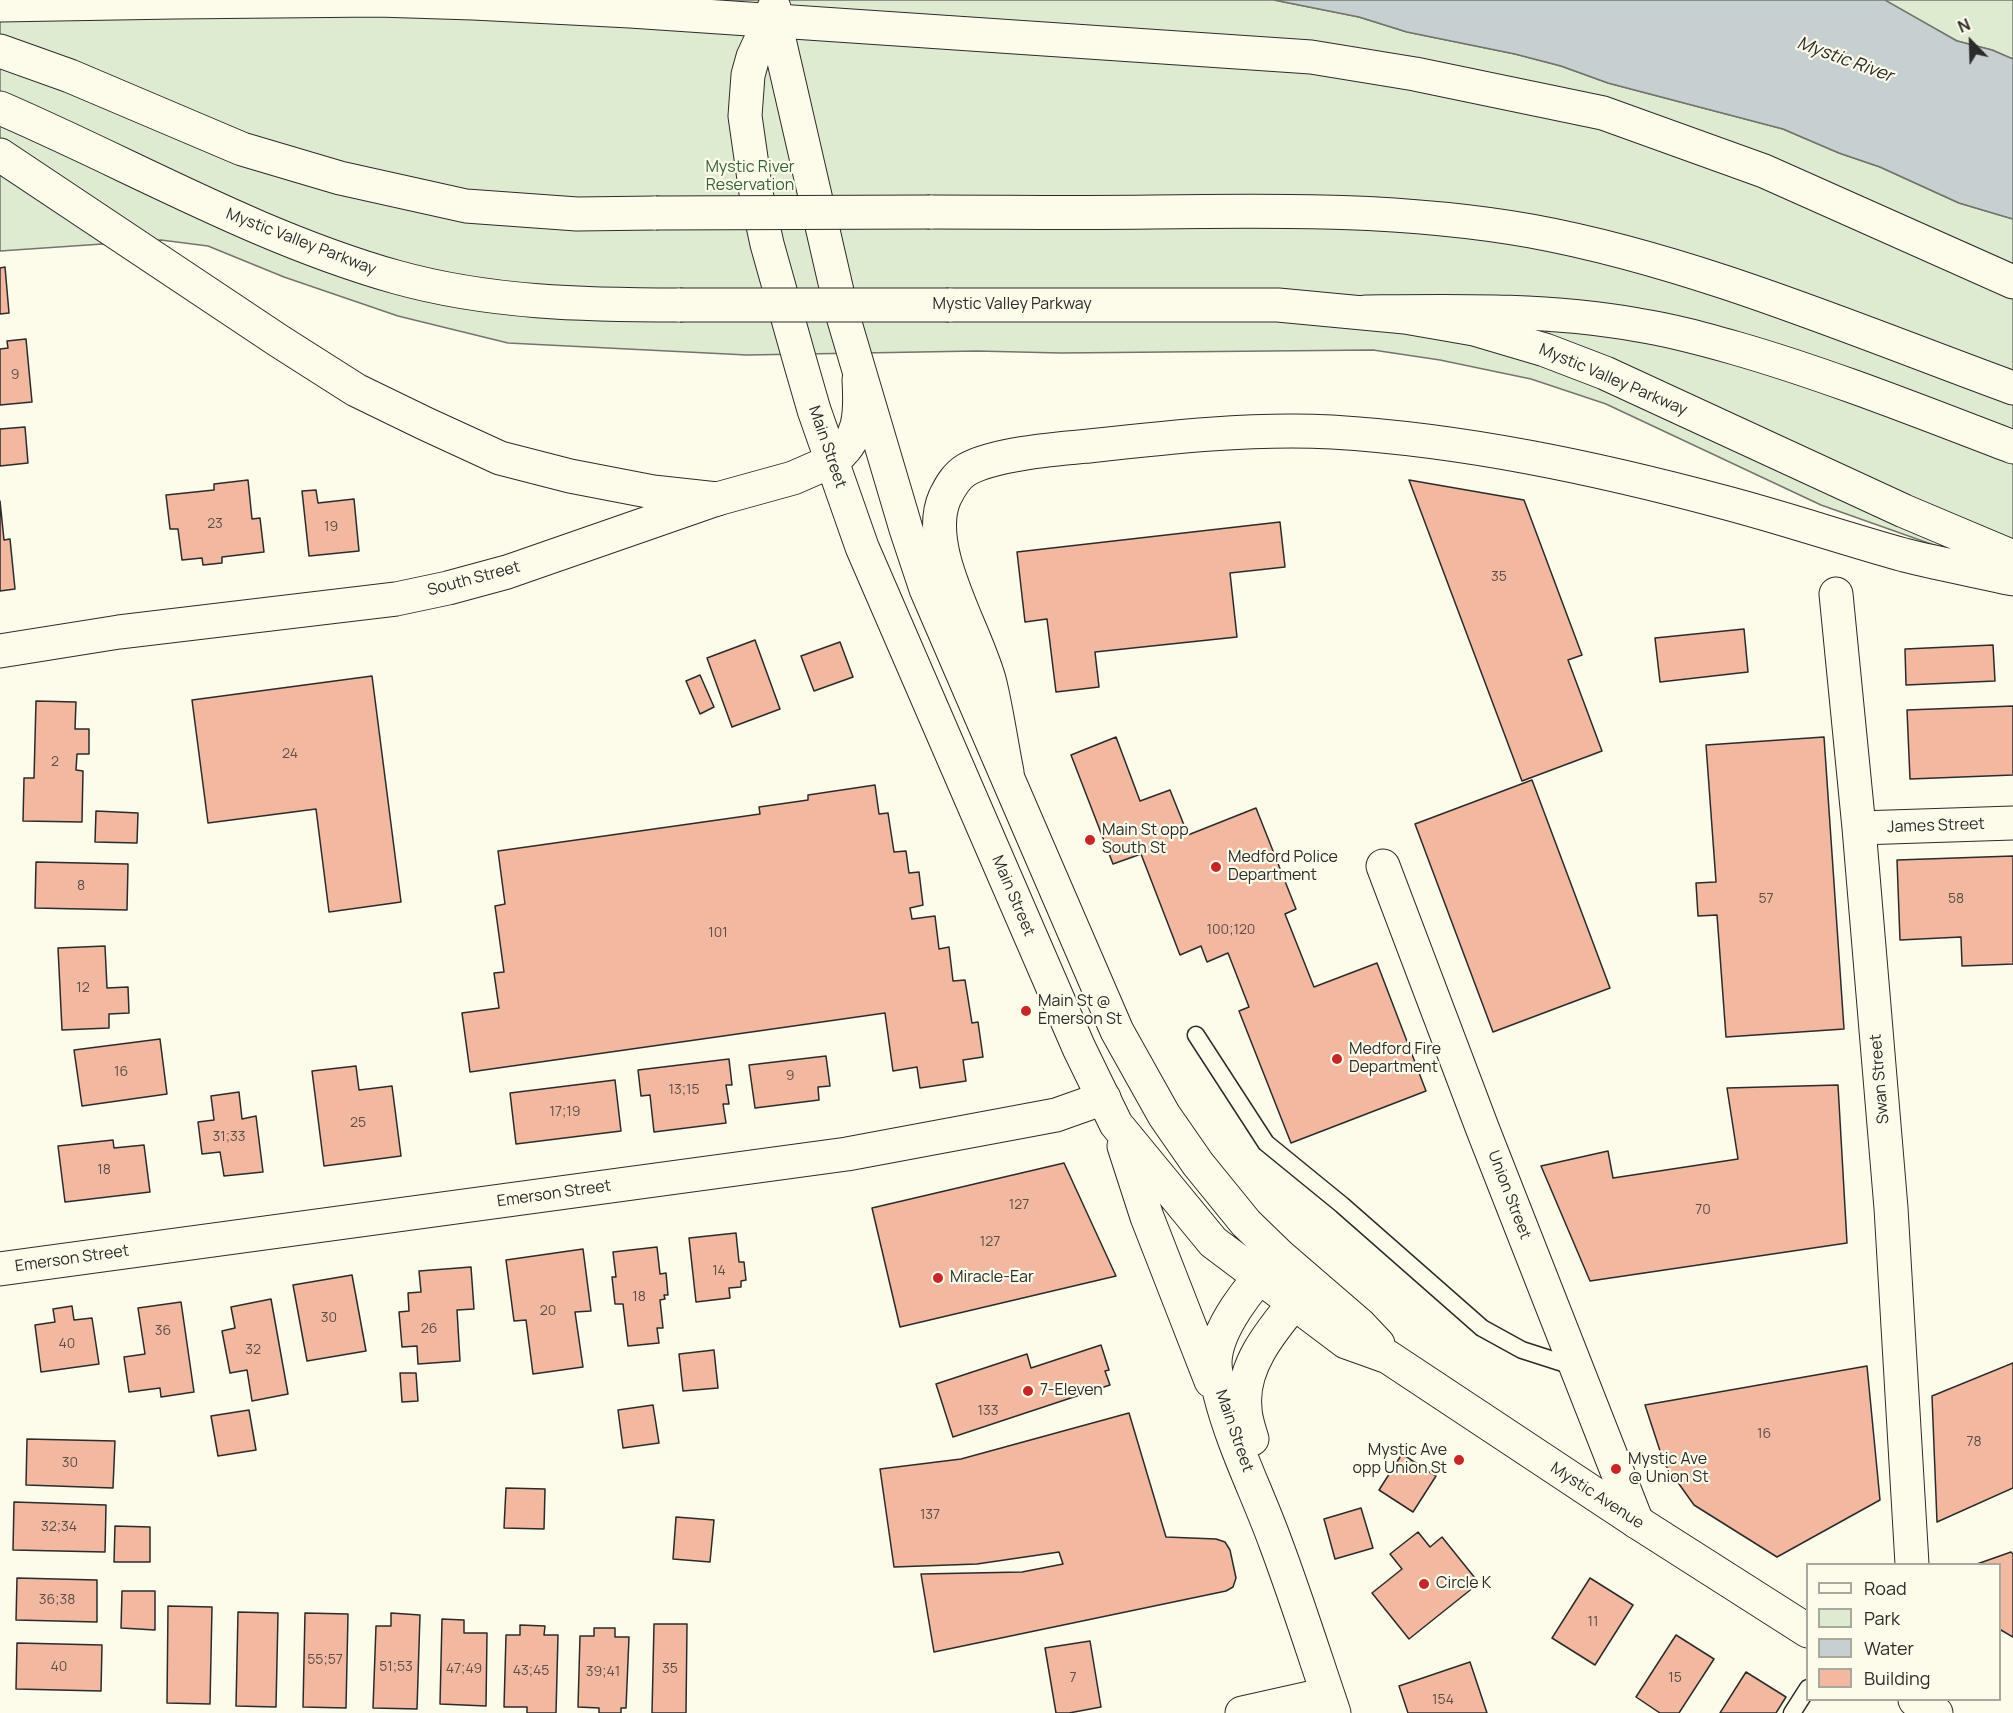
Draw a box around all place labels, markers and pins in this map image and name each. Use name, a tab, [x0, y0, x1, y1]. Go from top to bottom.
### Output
place label: Main St opp South St	[1102, 821, 1189, 859]
marker: Main St opp South St	[1083, 833, 1097, 847]
place label: Medford Police Department	[1228, 848, 1338, 886]
marker: Medford Police Department	[1209, 860, 1223, 874]
place label: Main St @ Emerson St	[1038, 992, 1122, 1030]
marker: Main St @ Emerson St	[1019, 1004, 1033, 1018]
place label: Medford Fire Department	[1349, 1040, 1441, 1078]
marker: Medford Fire Department	[1330, 1052, 1344, 1066]
place label: Miracle-Ear	[950, 1268, 1034, 1288]
marker: Miracle-Ear	[931, 1271, 945, 1285]
place label: 7-Eleven	[1040, 1381, 1103, 1401]
marker: 7-Eleven	[1021, 1384, 1035, 1398]
place label: Mystic Ave opp Union St	[1352, 1441, 1447, 1479]
place label: Mystic Ave @ Union St	[1628, 1450, 1709, 1488]
marker: Mystic Ave opp Union St	[1452, 1453, 1466, 1467]
marker: Mystic Ave @ Union St	[1609, 1462, 1623, 1476]
place label: Circle K	[1436, 1574, 1491, 1594]
marker: Circle K	[1417, 1577, 1431, 1591]

